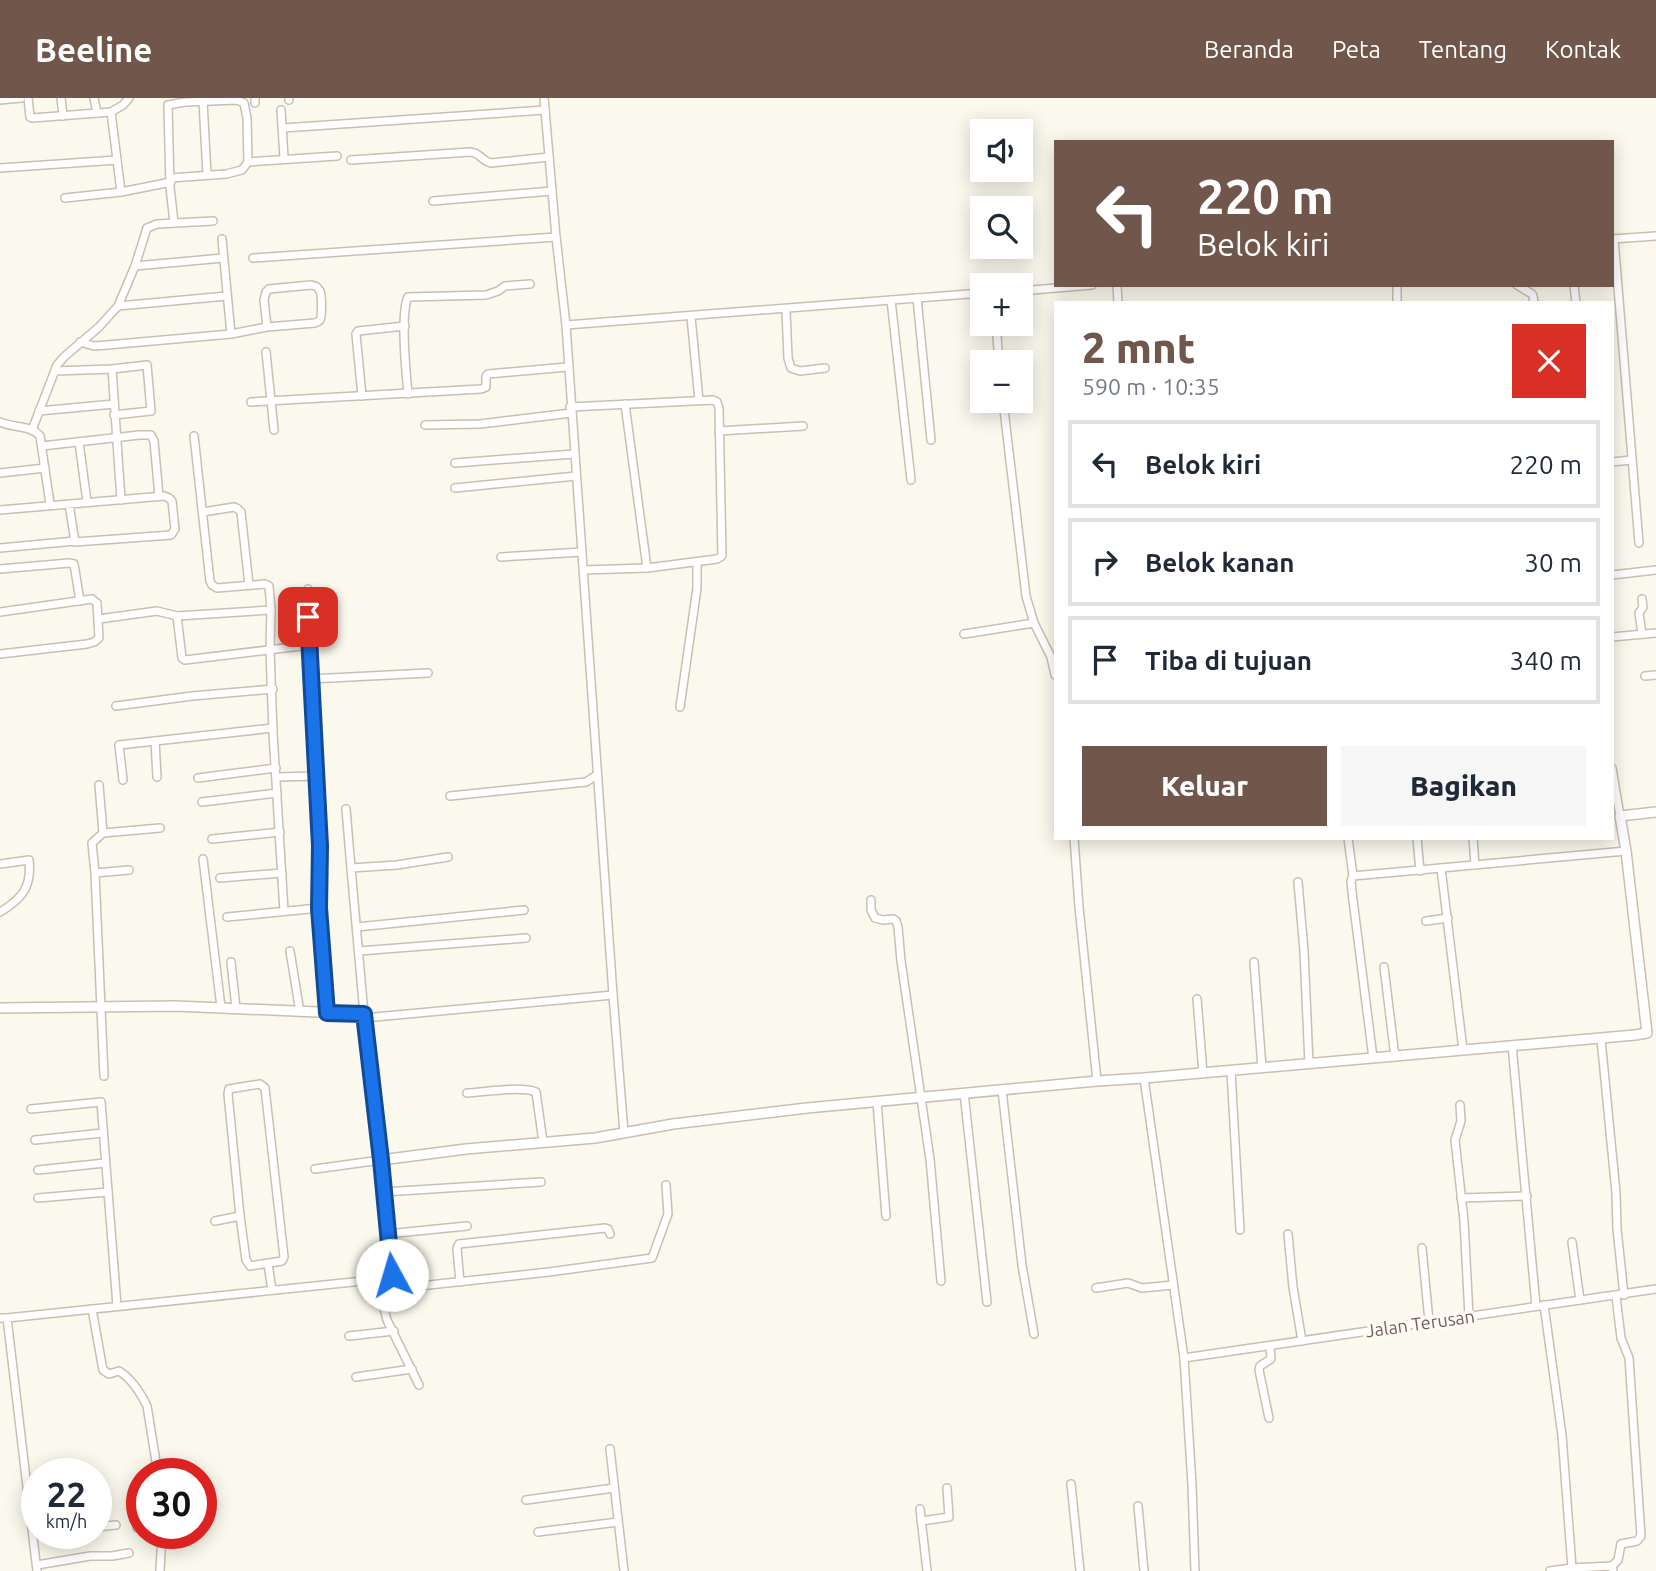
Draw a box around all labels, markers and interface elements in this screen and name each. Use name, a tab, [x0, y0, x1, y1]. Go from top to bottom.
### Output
text: Beeline	[35, 31, 152, 68]
text: Beranda	[1204, 36, 1294, 63]
text: Peta	[1332, 36, 1381, 63]
text: Tentang	[1419, 36, 1507, 63]
text: Kontak	[1545, 36, 1621, 63]
map controls	[970, 119, 1033, 413]
button: sound	[970, 119, 1033, 182]
icon: left	[1082, 168, 1173, 259]
text: 220 m	[1197, 168, 1334, 223]
button: search	[970, 196, 1033, 259]
text: Belok kiri	[1197, 226, 1329, 262]
button: +	[970, 273, 1033, 336]
text: 2 mnt	[1082, 324, 1195, 371]
button: close	[1512, 324, 1586, 398]
button: −	[970, 350, 1033, 413]
text: 590 m · 10:35	[1082, 374, 1220, 399]
icon: left	[1086, 445, 1124, 483]
text: Belok kiri	[1145, 450, 1261, 479]
text: 220 m	[1510, 450, 1582, 479]
icon: right	[1086, 543, 1124, 581]
text: Belok kanan	[1145, 548, 1295, 577]
text: 30 m	[1524, 548, 1582, 577]
pin	[278, 587, 338, 647]
icon: arrive	[289, 598, 327, 636]
icon: arrive	[1086, 641, 1124, 679]
text: Tiba di tujuan	[1145, 646, 1312, 675]
text: 340 m	[1510, 646, 1582, 675]
button: Keluar	[1082, 746, 1327, 826]
button: Bagikan	[1341, 746, 1586, 826]
position arrow	[355, 1238, 429, 1312]
street label: Jalan Terusan	[1364, 1305, 1476, 1341]
speed limit sign: 30	[126, 1458, 217, 1549]
text: 22	[47, 1474, 86, 1514]
text: km/h	[46, 1511, 87, 1531]

